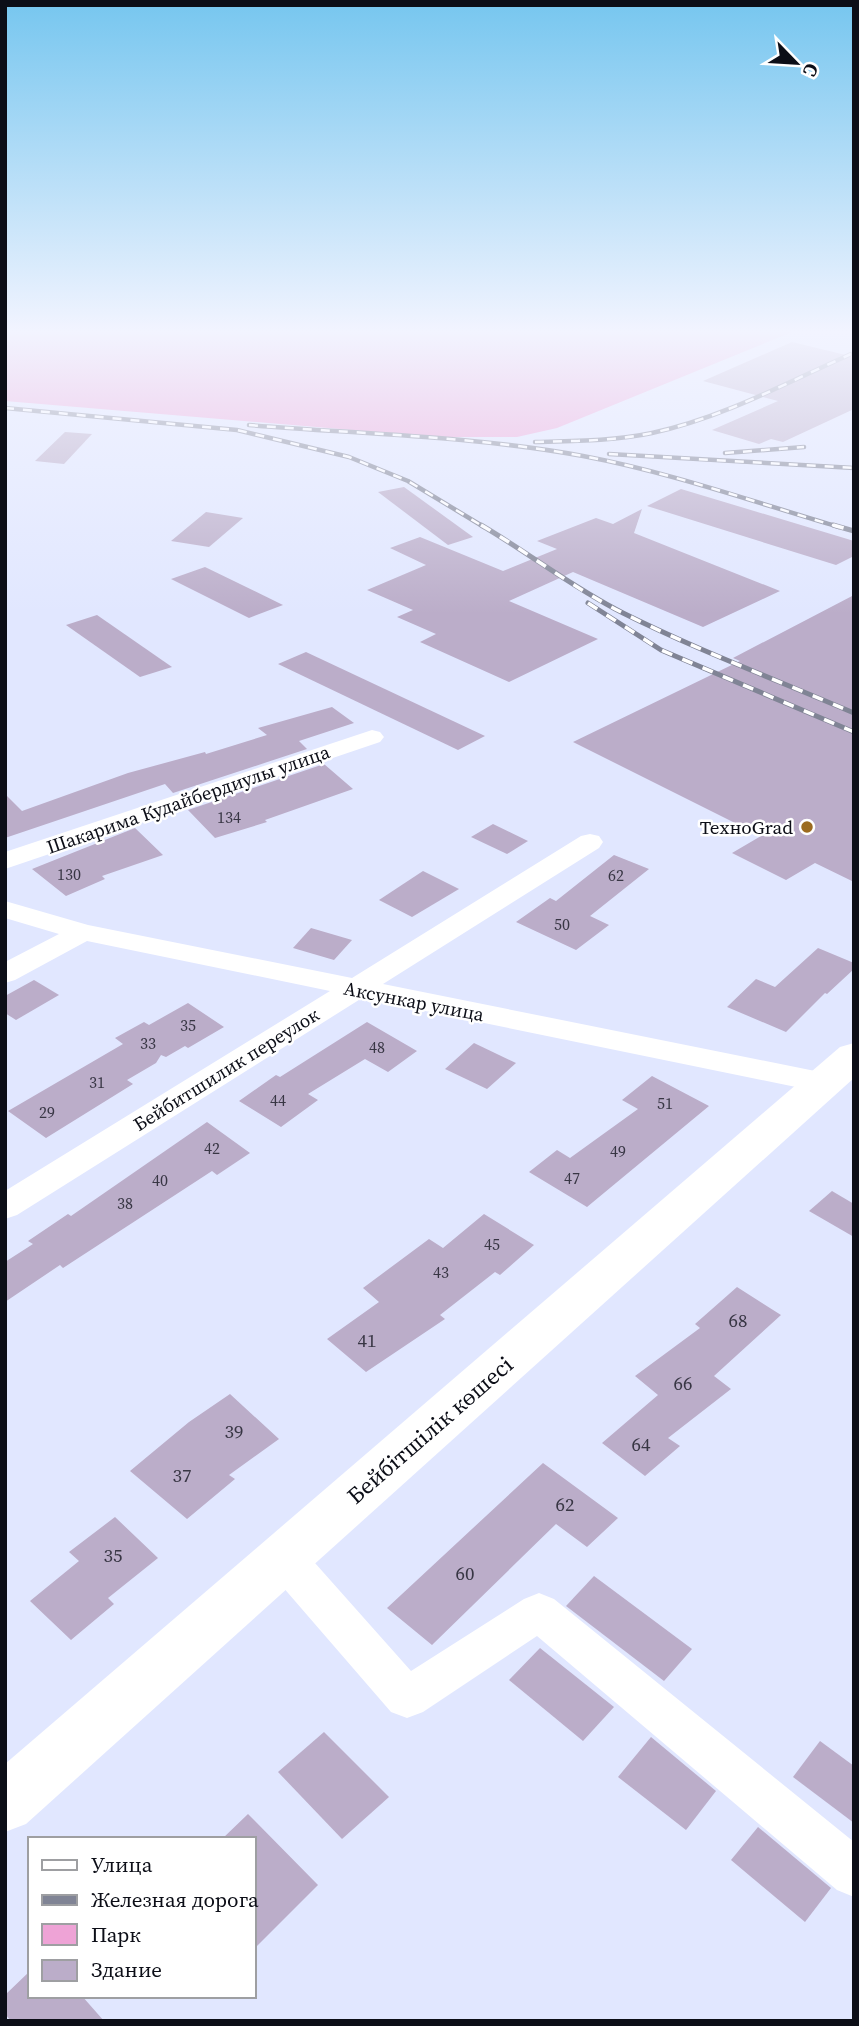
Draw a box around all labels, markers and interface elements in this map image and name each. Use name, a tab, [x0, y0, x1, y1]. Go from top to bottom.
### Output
north arrow	[761, 28, 831, 98]
text: С	[797, 59, 826, 81]
street label: Шакарима Кудайбердиулы улица	[43, 738, 333, 860]
house number: 134	[217, 806, 241, 828]
place label: ТехноGrad	[700, 814, 793, 840]
marker: ТехноGrad	[799, 819, 815, 835]
house number: 130	[57, 863, 81, 885]
house number: 62	[608, 864, 624, 886]
house number: 50	[554, 913, 570, 935]
street label: Аксункар улица	[342, 975, 487, 1027]
street label: Бейбитшилик переулок	[128, 1001, 324, 1137]
house number: 35	[180, 1014, 196, 1036]
house number: 33	[140, 1032, 156, 1054]
house number: 48	[369, 1036, 385, 1058]
house number: 31	[89, 1071, 105, 1093]
house number: 44	[270, 1089, 286, 1111]
house number: 51	[657, 1092, 673, 1114]
house number: 29	[39, 1101, 55, 1123]
house number: 42	[204, 1137, 220, 1159]
house number: 49	[610, 1140, 626, 1162]
house number: 47	[564, 1167, 580, 1189]
house number: 40	[152, 1169, 168, 1191]
house number: 38	[117, 1192, 133, 1214]
house number: 45	[484, 1233, 500, 1255]
house number: 43	[433, 1261, 449, 1283]
house number: 68	[728, 1307, 748, 1333]
house number: 41	[357, 1327, 377, 1353]
street label: Бейбітшілік көшесі	[340, 1349, 520, 1511]
house number: 66	[673, 1370, 693, 1396]
house number: 39	[224, 1418, 244, 1444]
house number: 64	[631, 1431, 651, 1457]
house number: 37	[172, 1462, 192, 1488]
house number: 62	[555, 1491, 575, 1517]
house number: 35	[103, 1542, 123, 1568]
house number: 60	[455, 1560, 475, 1586]
legend	[28, 1837, 256, 1998]
text: Улица	[91, 1850, 153, 1879]
text: Железная дорога	[91, 1885, 259, 1914]
text: Парк	[91, 1920, 141, 1949]
text: Здание	[91, 1955, 162, 1984]

